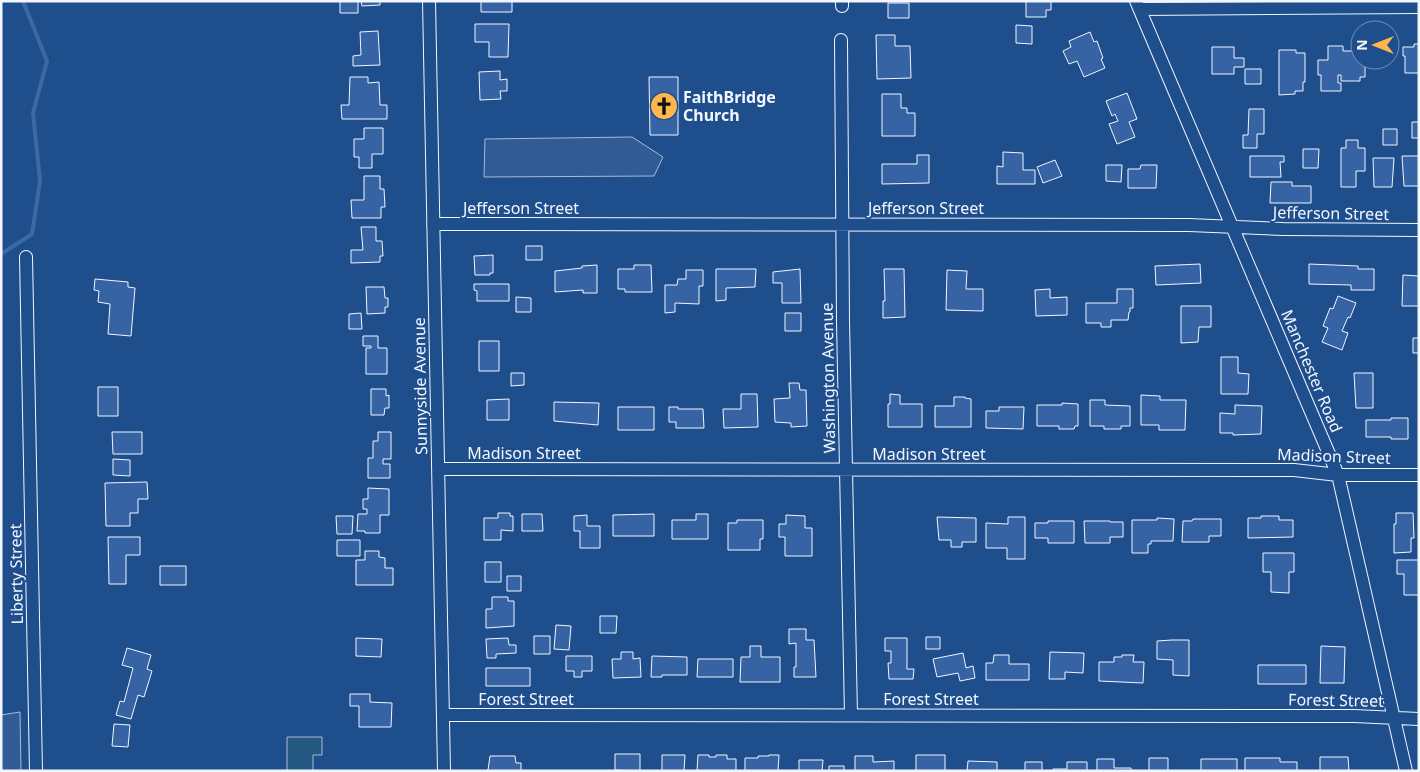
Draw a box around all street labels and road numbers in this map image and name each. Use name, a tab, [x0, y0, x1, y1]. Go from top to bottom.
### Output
street label: Jefferson Street	[461, 197, 579, 219]
street label: Jefferson Street	[866, 197, 984, 219]
street label: Jefferson Street	[1271, 201, 1389, 225]
street label: Washington Avenue	[816, 303, 840, 453]
street label: Manchester Road	[1276, 306, 1348, 436]
street label: Sunnyside Avenue	[408, 317, 432, 455]
street label: Madison Street	[467, 442, 581, 464]
street label: Madison Street	[872, 443, 986, 465]
street label: Madison Street	[1277, 443, 1391, 469]
street label: Liberty Street	[4, 523, 28, 625]
street label: Forest Street	[478, 688, 574, 710]
street label: Forest Street	[883, 688, 979, 710]
street label: Forest Street	[1288, 688, 1384, 712]

